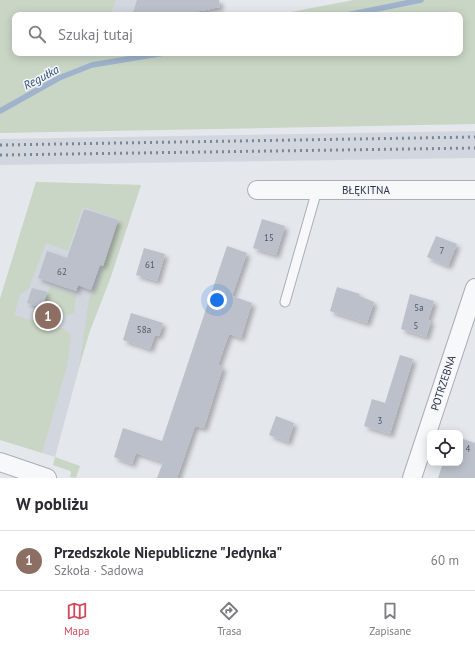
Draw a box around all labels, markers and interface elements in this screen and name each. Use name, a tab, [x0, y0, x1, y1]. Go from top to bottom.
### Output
search box	[12, 12, 463, 56]
icon: search	[26, 23, 48, 45]
text: Szukaj tutaj	[58, 25, 133, 44]
water label: Regułka	[21, 61, 62, 93]
street label: BŁĘKITNA	[342, 183, 390, 197]
house number: 15	[264, 232, 274, 243]
house number: 7	[440, 245, 445, 256]
house number: 61	[145, 259, 155, 270]
house number: 62	[57, 266, 67, 277]
your location	[207, 290, 227, 310]
pin: 1	[35, 301, 61, 331]
house number: 5a	[414, 302, 424, 313]
house number: 5	[414, 320, 419, 331]
house number: 58a	[137, 324, 151, 335]
street label: POTRZEBNA	[427, 353, 459, 413]
house number: 3	[378, 415, 383, 426]
map controls	[427, 430, 463, 466]
button: locate	[427, 430, 463, 466]
house number: 4	[466, 443, 471, 454]
text: W pobliżu	[16, 493, 88, 515]
text: Przedszkole Niepubliczne "Jedynka"	[54, 543, 282, 562]
text: 1	[25, 552, 33, 569]
text: 60 m	[431, 552, 459, 569]
text: Szkoła · Sadowa	[54, 562, 144, 579]
tab: Mapa	[64, 600, 89, 638]
tab: Trasa	[217, 600, 241, 638]
tab: Zapisane	[369, 600, 411, 638]

